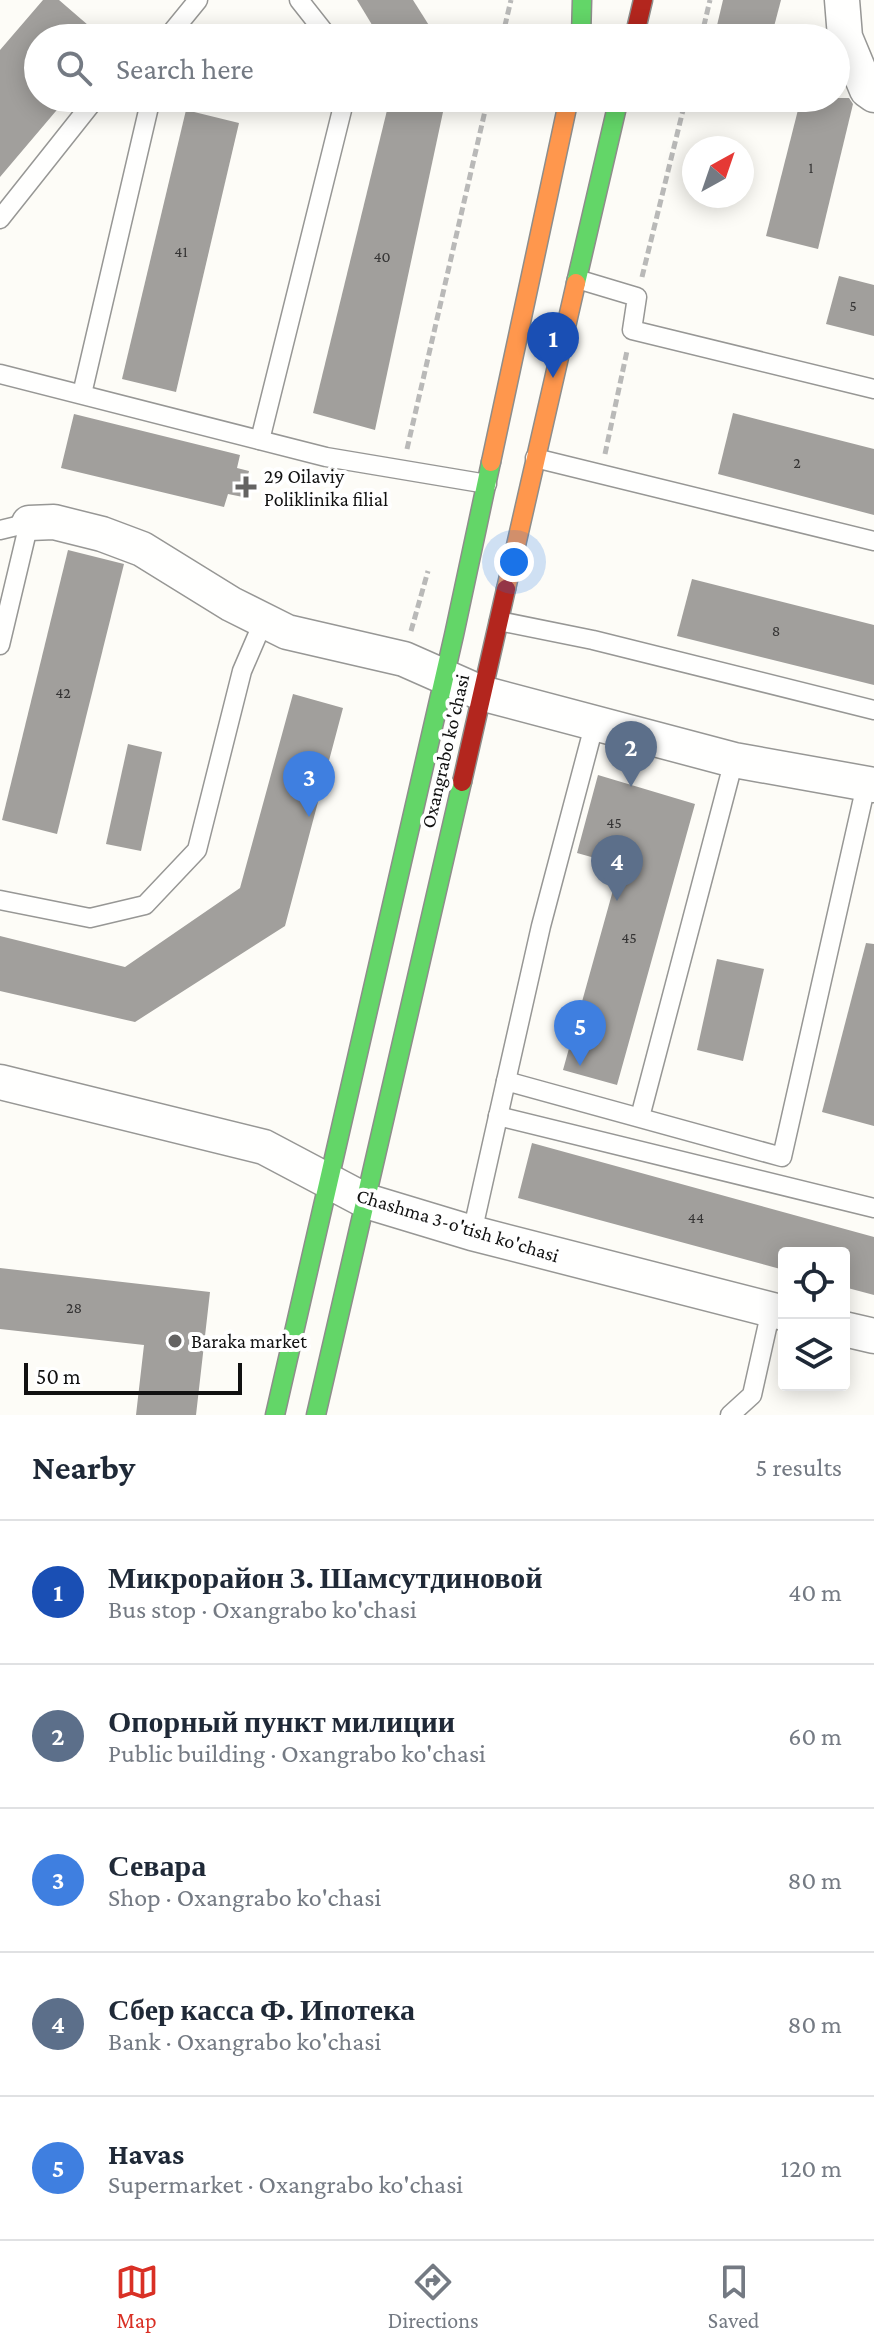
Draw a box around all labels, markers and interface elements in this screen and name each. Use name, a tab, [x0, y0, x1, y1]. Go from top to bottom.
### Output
search box	[24, 24, 850, 112]
icon: search	[52, 46, 96, 90]
text: Search here	[116, 52, 254, 85]
north arrow	[682, 136, 754, 208]
house number: 1	[808, 159, 814, 176]
house number: 41	[174, 243, 188, 260]
house number: 40	[373, 248, 391, 265]
house number: 5	[849, 297, 857, 314]
pin: 1	[527, 312, 579, 378]
house number: 2	[793, 454, 801, 471]
place label: 29 Oilaviy Poliklinika filial	[264, 465, 388, 510]
marker: 29 Oilaviy Poliklinika filial	[235, 476, 257, 498]
your location	[494, 542, 534, 582]
house number: 8	[772, 622, 780, 639]
street label: Oxangrabo ko'chasi	[417, 672, 474, 830]
house number: 42	[55, 684, 71, 701]
pin: 2	[605, 721, 657, 787]
pin: 3	[283, 751, 335, 817]
house number: 45	[606, 814, 622, 831]
pin: 4	[591, 835, 643, 901]
house number: 45	[621, 929, 637, 946]
pin: 5	[554, 1000, 606, 1066]
street label: Chashma 3-o'tish ko'chasi	[354, 1184, 562, 1266]
house number: 44	[688, 1209, 704, 1226]
map controls	[778, 1247, 850, 1391]
button: locate	[778, 1247, 850, 1319]
house number: 28	[66, 1299, 82, 1316]
button: layers	[778, 1319, 850, 1391]
place label: Baraka market	[191, 1330, 307, 1352]
marker: Baraka market	[166, 1332, 184, 1350]
scale bar	[24, 1359, 242, 1395]
text: 50 m	[36, 1364, 81, 1389]
text: Nearby	[32, 1449, 135, 1486]
text: 5 results	[755, 1453, 842, 1482]
text: Микрорайон З. Шамсутдиновой	[108, 1561, 542, 1594]
text: 1	[53, 1578, 63, 1607]
text: 40 m	[788, 1578, 842, 1607]
text: Bus stop · Oxangrabo ko'chasi	[108, 1595, 417, 1624]
text: Опорный пункт милиции	[108, 1705, 455, 1738]
text: 2	[51, 1722, 65, 1751]
text: 60 m	[788, 1722, 842, 1751]
text: Public building · Oxangrabo ko'chasi	[108, 1739, 486, 1768]
text: Севара	[108, 1849, 206, 1882]
text: 3	[52, 1866, 64, 1895]
text: 80 m	[788, 1866, 842, 1895]
text: Shop · Oxangrabo ko'chasi	[108, 1883, 381, 1912]
text: Сбер касса Ф. Ипотека	[108, 1993, 415, 2026]
text: 4	[51, 2010, 65, 2039]
text: 80 m	[788, 2010, 842, 2039]
text: Bank · Oxangrabo ko'chasi	[108, 2027, 381, 2056]
text: Havas	[108, 2137, 184, 2170]
text: 5	[52, 2154, 64, 2183]
text: 120 m	[781, 2154, 842, 2183]
text: Supermarket · Oxangrabo ko'chasi	[108, 2170, 463, 2199]
tab: Map	[115, 2260, 159, 2333]
tab: Directions	[388, 2260, 479, 2333]
tab: Saved	[708, 2260, 759, 2333]

